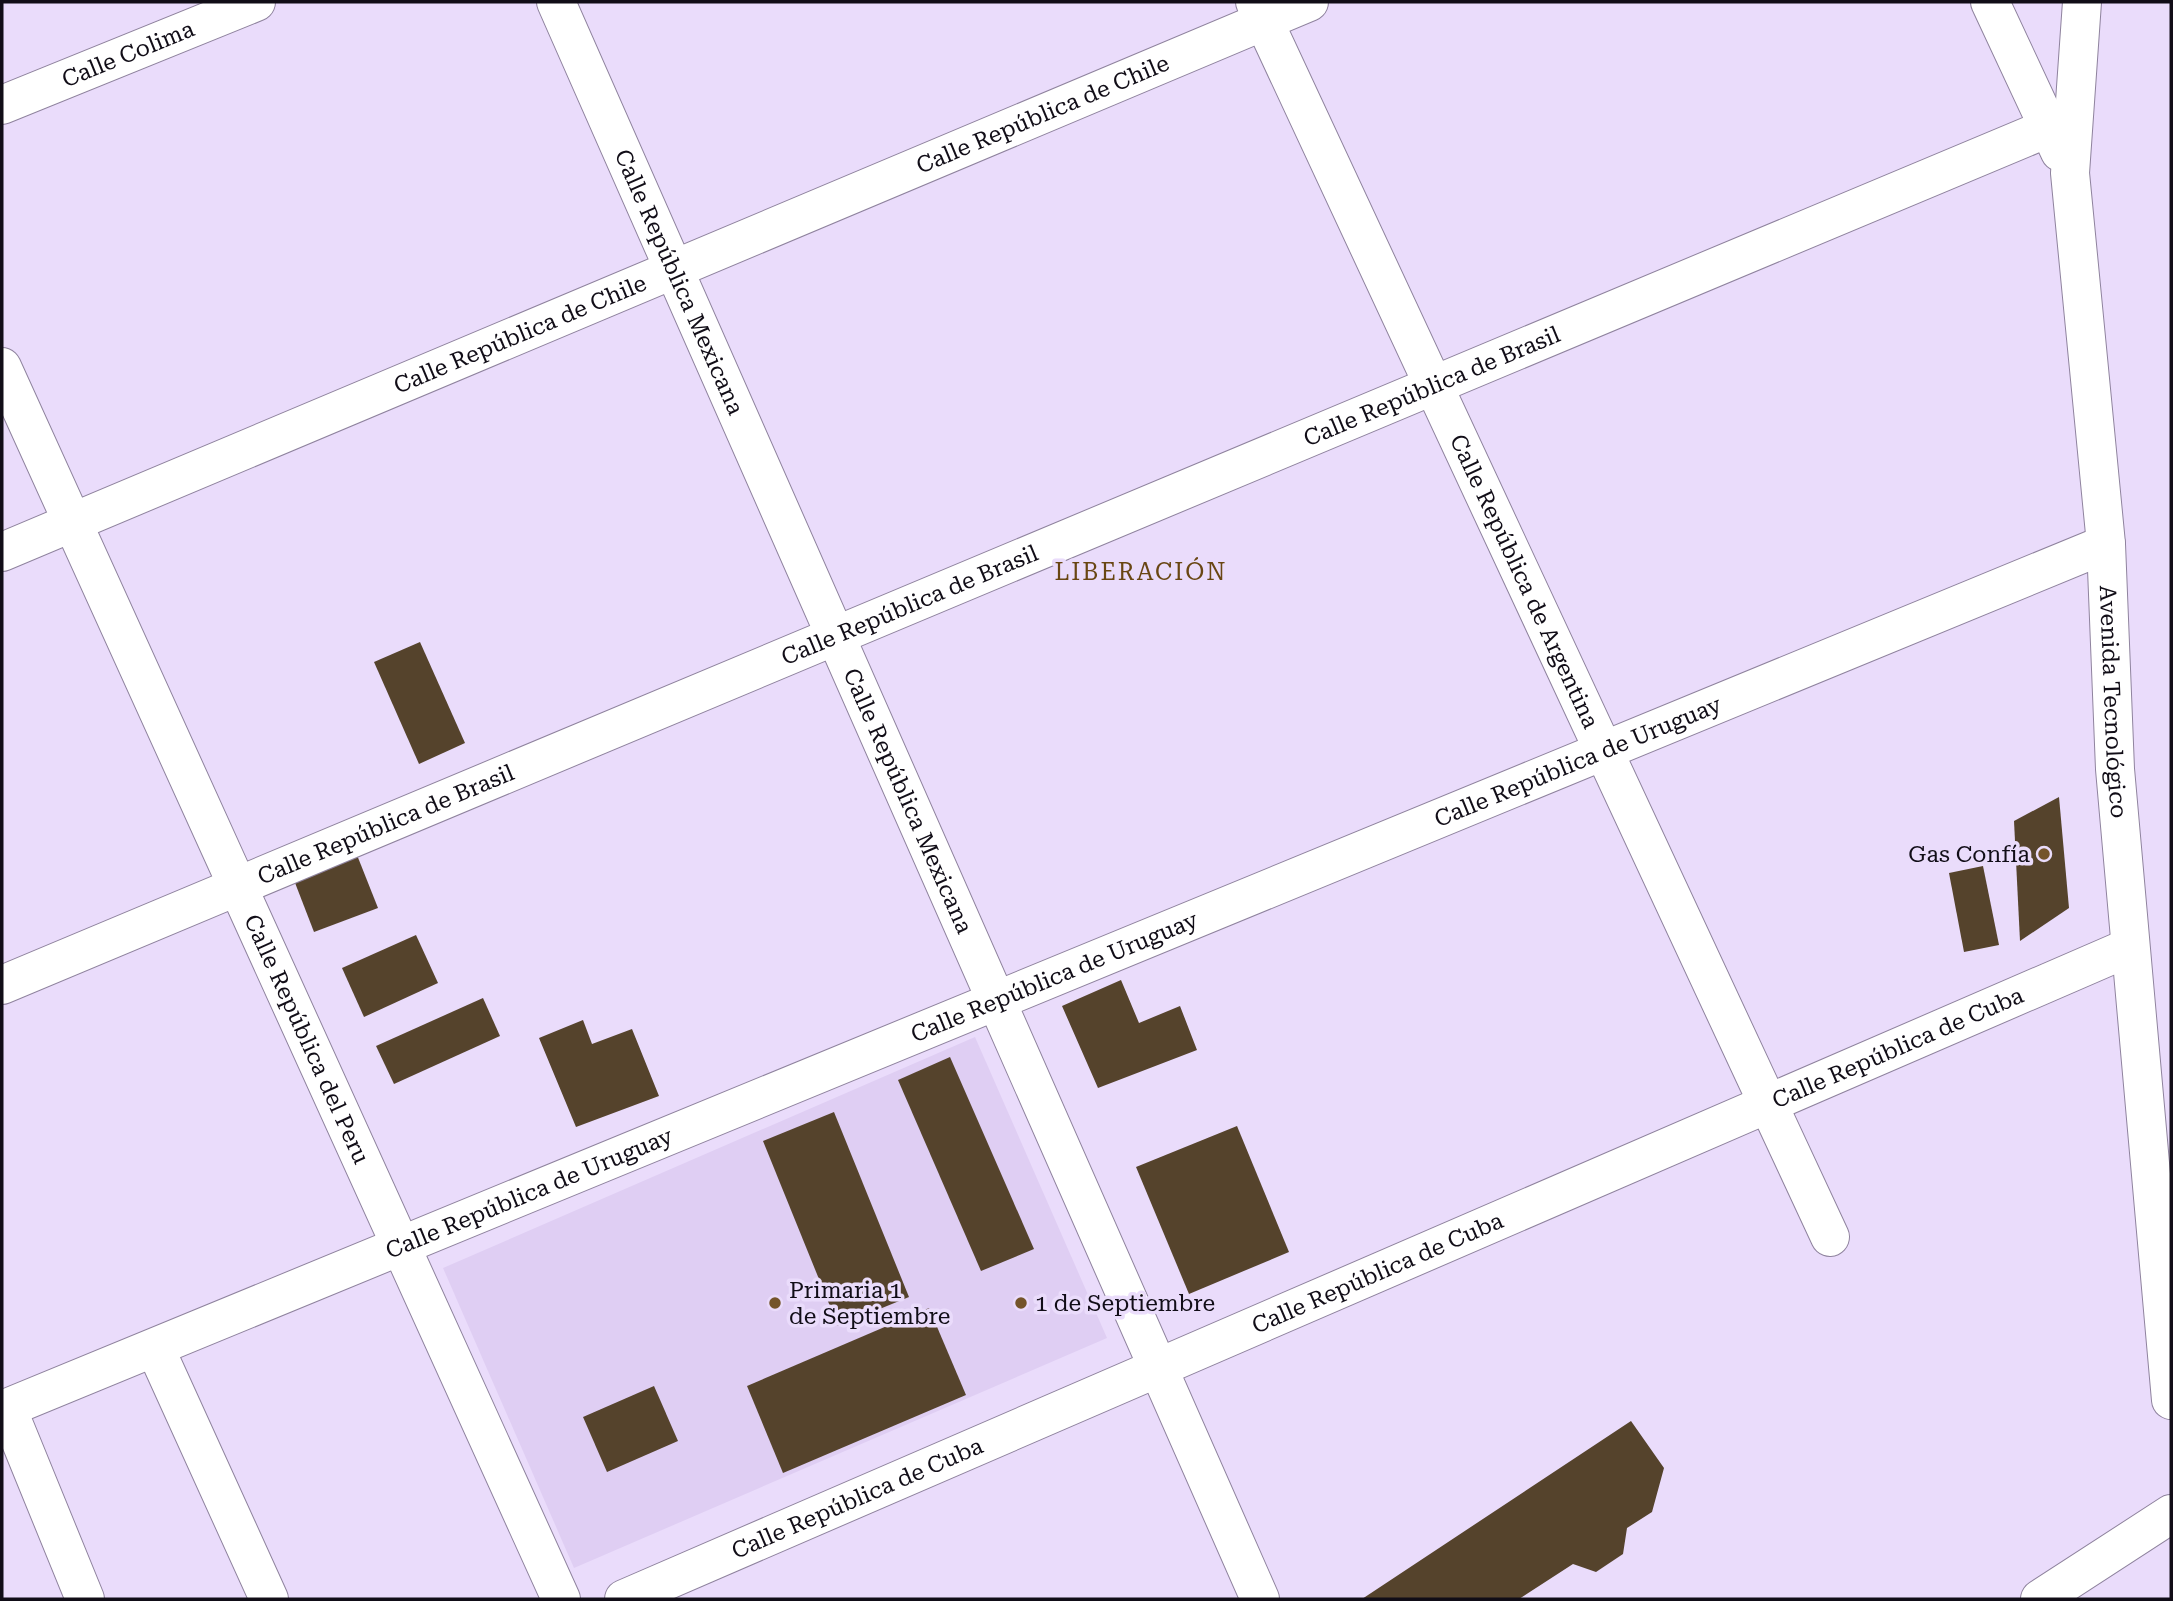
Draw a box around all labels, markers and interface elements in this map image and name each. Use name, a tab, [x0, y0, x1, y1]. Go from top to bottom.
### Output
street label: Calle Colima	[58, 15, 199, 93]
street label: Calle República de Chile	[912, 49, 1173, 179]
street label: Calle República Mexicana	[609, 145, 750, 419]
street label: Calle República de Chile	[390, 269, 650, 399]
street label: Calle República de Brasil	[1299, 320, 1564, 452]
street label: Calle República de Argentina	[1445, 430, 1605, 733]
street label: Calle República de Brasil	[777, 539, 1042, 671]
district label: LIBERACIÓN	[1055, 557, 1227, 586]
street label: Avenida Tecnológico	[2094, 585, 2133, 819]
street label: Calle República Mexicana	[838, 664, 979, 938]
street label: Calle República de Uruguay	[1430, 690, 1726, 832]
street label: Calle República de Brasil	[253, 759, 518, 890]
place label: Gas Confía	[1908, 841, 2031, 868]
marker: Gas Confía	[2036, 846, 2052, 862]
street label: Calle República de Uruguay	[907, 906, 1202, 1048]
street label: Calle República del Peru	[239, 910, 375, 1168]
street label: Calle República de Cuba	[1768, 981, 2028, 1114]
street label: Calle República de Uruguay	[382, 1122, 677, 1264]
street label: Calle República de Cuba	[1248, 1206, 1508, 1339]
place label: Primaria 1 de Septiembre	[789, 1277, 950, 1330]
place label: 1 de Septiembre	[1035, 1290, 1215, 1317]
marker: Primaria 1 de Septiembre	[767, 1295, 783, 1311]
marker: 1 de Septiembre	[1013, 1295, 1029, 1311]
street label: Calle República de Cuba	[727, 1432, 987, 1564]

